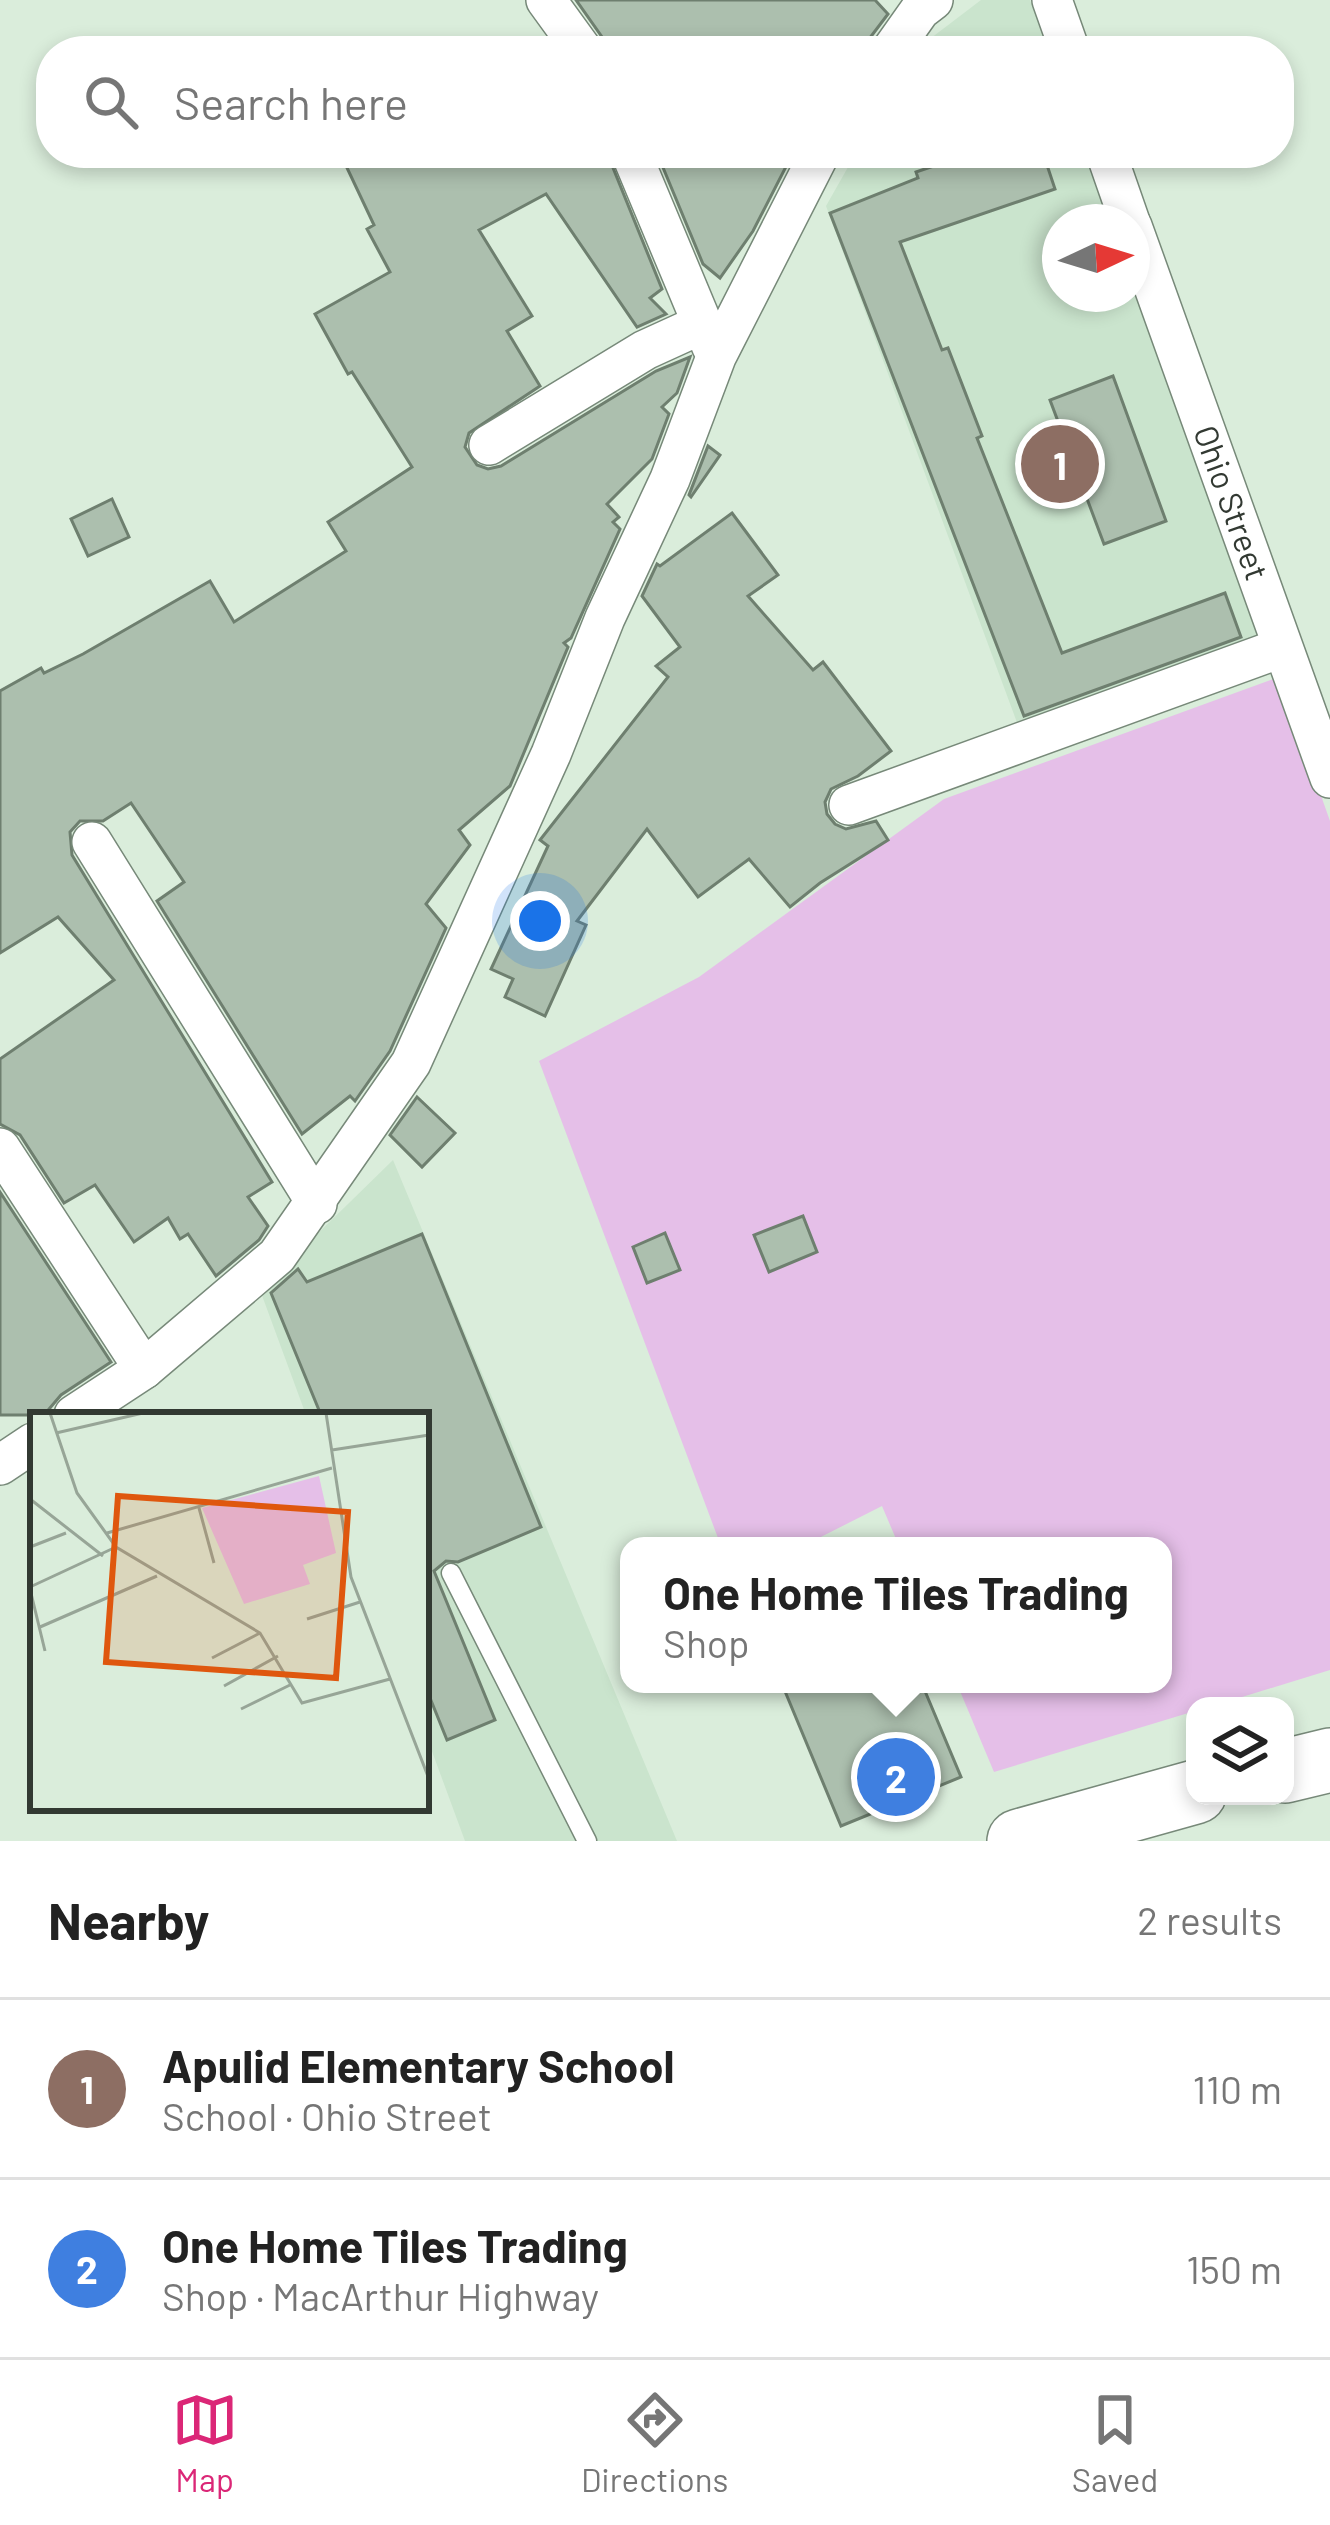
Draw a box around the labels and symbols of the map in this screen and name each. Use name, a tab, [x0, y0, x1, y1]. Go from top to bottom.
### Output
north arrow	[1042, 204, 1150, 312]
pin: 1	[1021, 419, 1099, 509]
street label: Ohio Street	[1186, 420, 1278, 585]
your location	[510, 891, 570, 951]
inset map	[30, 1412, 429, 1811]
pin: 2	[857, 1732, 935, 1822]

